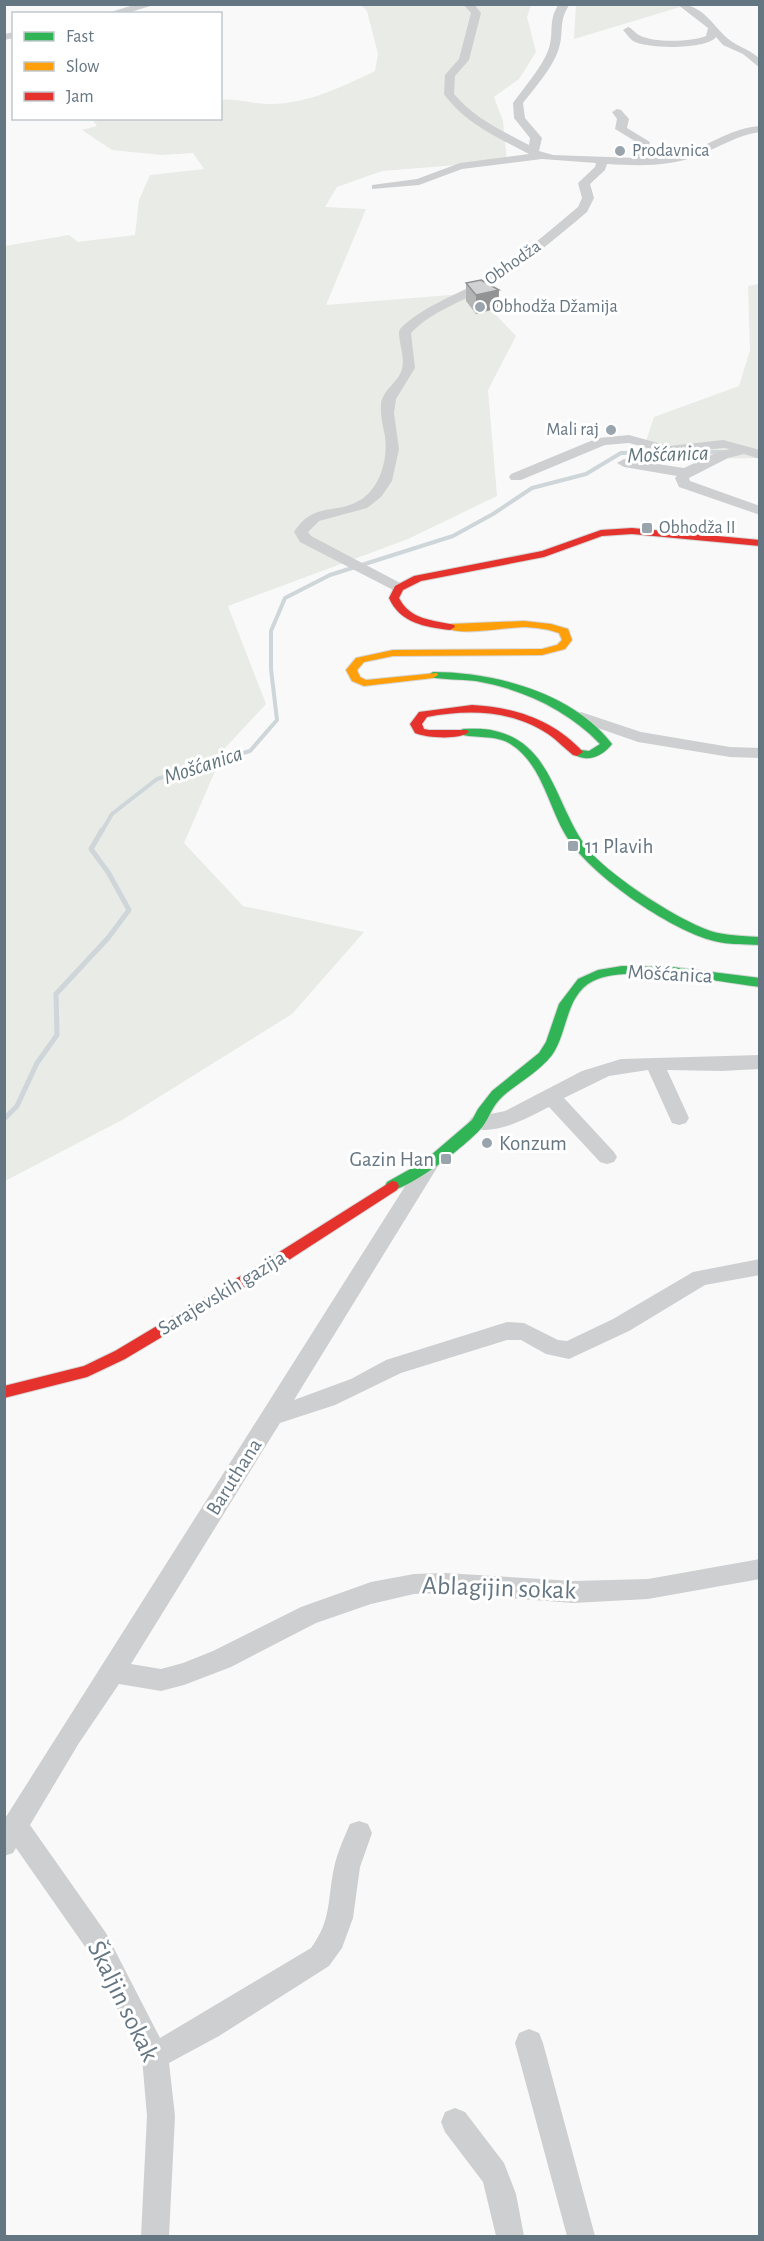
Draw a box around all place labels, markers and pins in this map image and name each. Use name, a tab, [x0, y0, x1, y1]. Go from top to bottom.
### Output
place label: Prodavnica	[632, 142, 709, 160]
marker: Prodavnica	[613, 144, 627, 158]
place label: Obhodža Džamija	[492, 298, 618, 316]
marker: Obhodža Džamija	[473, 300, 487, 314]
place label: Mali raj	[546, 421, 599, 439]
marker: Mali raj	[604, 423, 618, 437]
place label: Obhodža II	[659, 519, 736, 537]
marker: Obhodža II	[640, 521, 654, 535]
place label: 11 Plavih	[585, 836, 653, 857]
marker: 11 Plavih	[566, 839, 580, 853]
place label: Konzum	[499, 1133, 567, 1154]
marker: Konzum	[480, 1136, 494, 1150]
place label: Gazin Han	[350, 1149, 434, 1170]
marker: Gazin Han	[439, 1152, 453, 1166]

